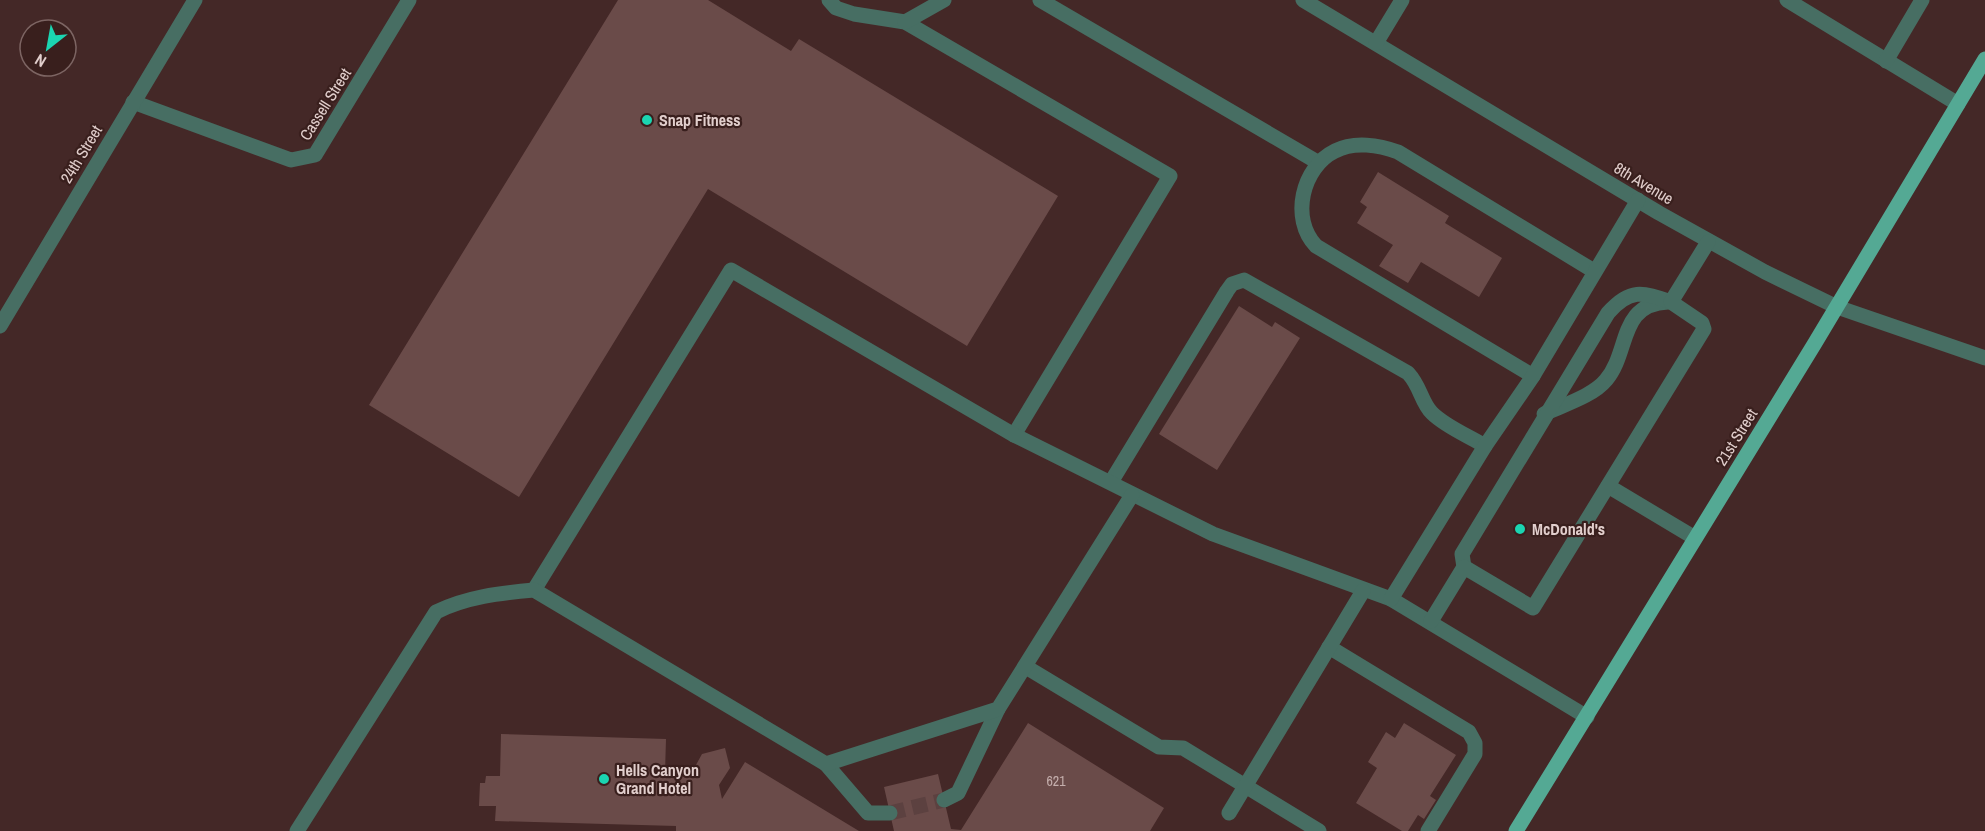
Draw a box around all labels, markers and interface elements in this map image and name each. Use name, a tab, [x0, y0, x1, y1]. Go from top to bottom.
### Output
north arrow	[18, 18, 78, 78]
text: N	[31, 49, 50, 73]
street label: Cassell Street	[294, 63, 356, 144]
place label: Snap Fitness	[659, 109, 741, 131]
marker: Snap Fitness	[640, 113, 654, 127]
street label: 24th Street	[55, 121, 107, 187]
street label: 8th Avenue	[1610, 157, 1678, 209]
street label: 21st Street	[1710, 404, 1762, 470]
place label: McDonald's	[1532, 518, 1605, 540]
marker: McDonald's	[1513, 522, 1527, 536]
place label: Hells Canyon Grand Hotel	[616, 759, 699, 799]
marker: Hells Canyon Grand Hotel	[597, 772, 611, 786]
house number: 621	[1046, 772, 1066, 790]

